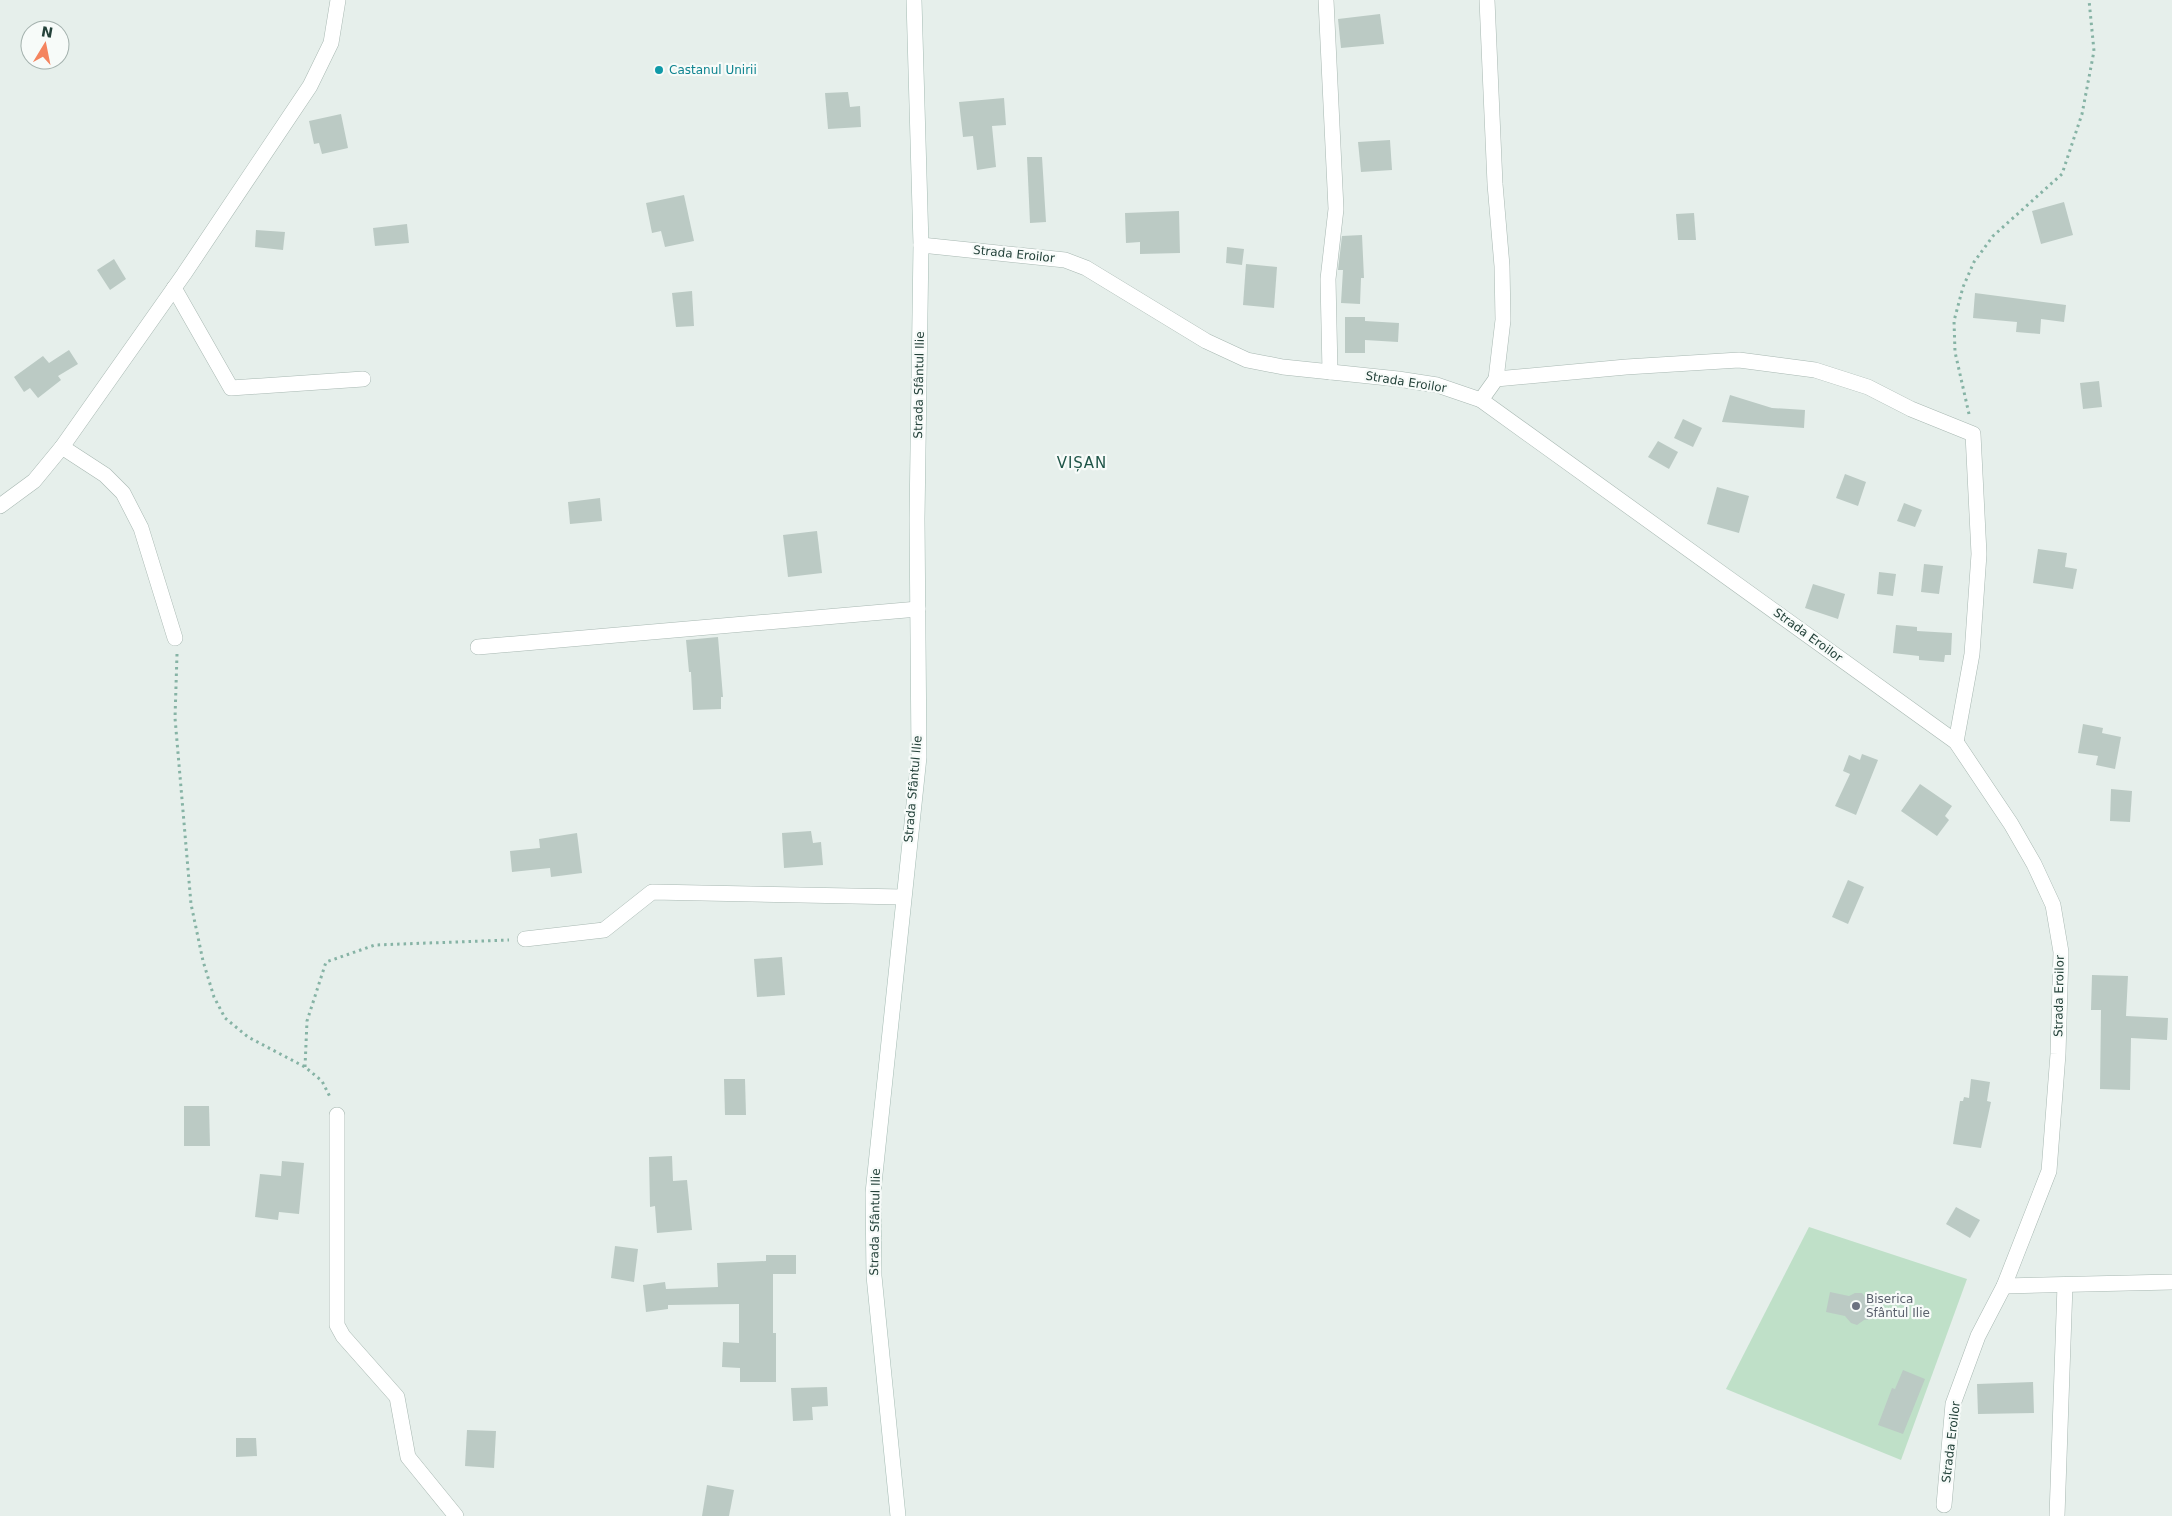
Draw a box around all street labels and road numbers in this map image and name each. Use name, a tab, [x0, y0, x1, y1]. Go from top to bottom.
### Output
street label: Strada Eroilor	[973, 243, 1056, 265]
street label: Strada Sfântul Ilie	[911, 331, 927, 439]
street label: Strada Eroilor	[1364, 369, 1448, 395]
street label: Strada Eroilor	[1771, 605, 1845, 665]
street label: Strada Sfântul Ilie	[901, 735, 925, 843]
street label: Strada Eroilor	[2051, 955, 2067, 1037]
street label: Strada Sfântul Ilie	[867, 1168, 883, 1276]
street label: Strada Eroilor	[1939, 1400, 1963, 1484]

